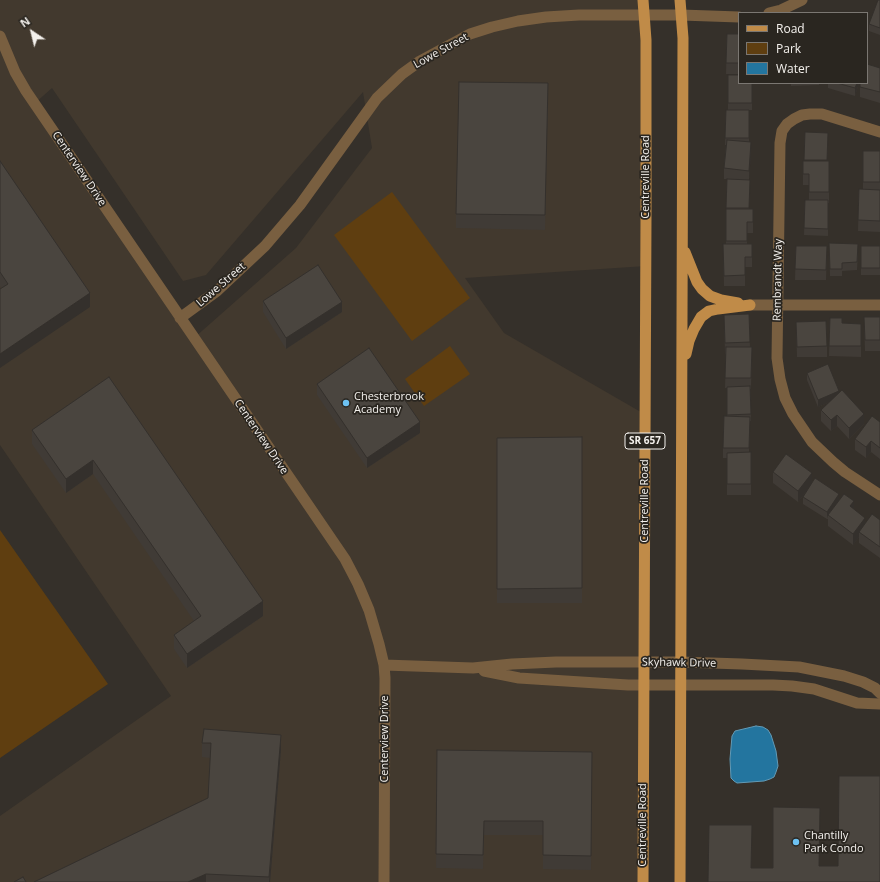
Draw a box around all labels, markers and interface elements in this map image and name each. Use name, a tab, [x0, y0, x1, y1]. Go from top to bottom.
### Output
north arrow	[12, 12, 52, 52]
legend	[738, 12, 868, 84]
text: N	[17, 13, 33, 30]
text: Road	[776, 20, 805, 37]
street label: Lowe Street	[411, 31, 471, 71]
text: Park	[776, 40, 801, 57]
text: Water	[776, 60, 810, 77]
street label: Centerview Drive	[49, 129, 109, 209]
street label: Centreville Road	[639, 135, 653, 219]
street label: Rembrandt Way	[771, 239, 785, 321]
street label: Lowe Street	[194, 260, 248, 310]
place label: Chesterbrook Academy	[354, 390, 424, 416]
street label: Centerview Drive	[231, 397, 291, 477]
marker: Chesterbrook Academy	[341, 398, 351, 408]
road number: SR 657	[625, 433, 665, 449]
street label: Centreville Road	[638, 459, 652, 543]
street label: Skyhawk Drive	[642, 656, 716, 670]
street label: Centerview Drive	[378, 695, 392, 783]
street label: Centreville Road	[636, 783, 650, 867]
place label: Chantilly Park Condo	[804, 829, 864, 855]
marker: Chantilly Park Condo	[791, 837, 801, 847]

